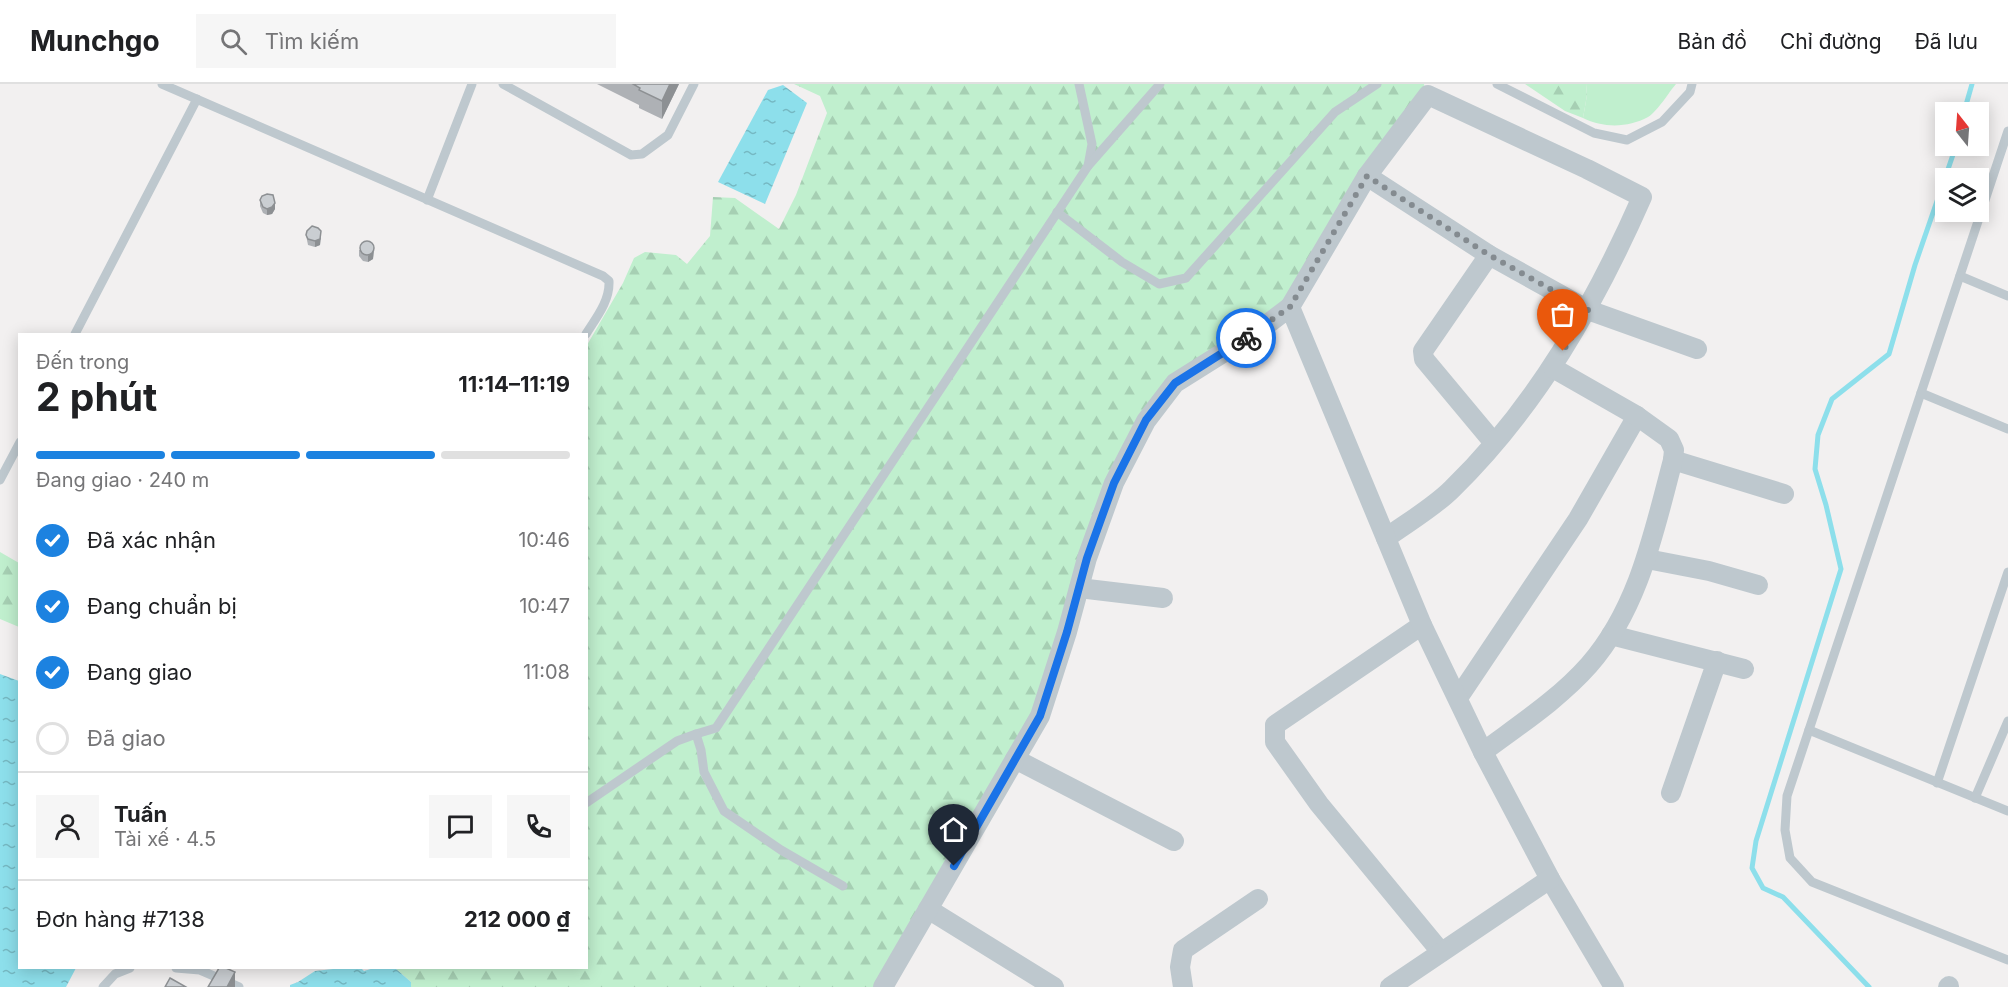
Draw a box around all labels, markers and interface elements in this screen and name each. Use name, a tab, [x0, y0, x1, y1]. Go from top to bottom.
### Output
search box	[196, 14, 616, 68]
text: Munchgo	[30, 24, 160, 58]
icon: search	[217, 25, 250, 58]
text: Tìm kiếm	[265, 28, 359, 54]
text: Bản đồ	[1678, 29, 1747, 54]
text: Chỉ đường	[1780, 29, 1882, 54]
text: Đã lưu	[1915, 29, 1978, 54]
north arrow	[1935, 102, 1989, 156]
map controls	[1935, 102, 1989, 222]
button: layers	[1935, 168, 1989, 222]
pin	[1537, 289, 1588, 351]
icon: bag	[1546, 298, 1579, 331]
courier	[1216, 308, 1276, 368]
icon: bike	[1230, 322, 1263, 355]
text: Đến trong	[36, 350, 129, 374]
text: 11:14–11:19	[458, 371, 570, 397]
text: 2 phút	[36, 373, 157, 420]
text: Đang giao · 240 m	[36, 468, 209, 492]
icon: check	[36, 524, 69, 557]
text: Đã xác nhận	[87, 527, 216, 553]
text: 10:46	[518, 528, 570, 552]
icon: check	[36, 590, 69, 623]
text: Đang chuẩn bị	[87, 593, 237, 619]
text: 10:47	[519, 594, 570, 618]
icon: check	[36, 656, 69, 689]
text: Đang giao	[87, 659, 192, 685]
text: 11:08	[523, 660, 570, 684]
text: Đã giao	[87, 725, 166, 751]
button: person	[36, 795, 99, 858]
button: chat	[429, 795, 492, 858]
button: phone	[507, 795, 570, 858]
text: Tuấn	[114, 801, 167, 827]
pin	[928, 804, 979, 866]
icon: home	[937, 813, 970, 846]
text: Tài xế · 4.5	[114, 827, 216, 851]
text: Đơn hàng #7138	[36, 906, 205, 932]
text: 212 000 ₫	[464, 906, 570, 932]

